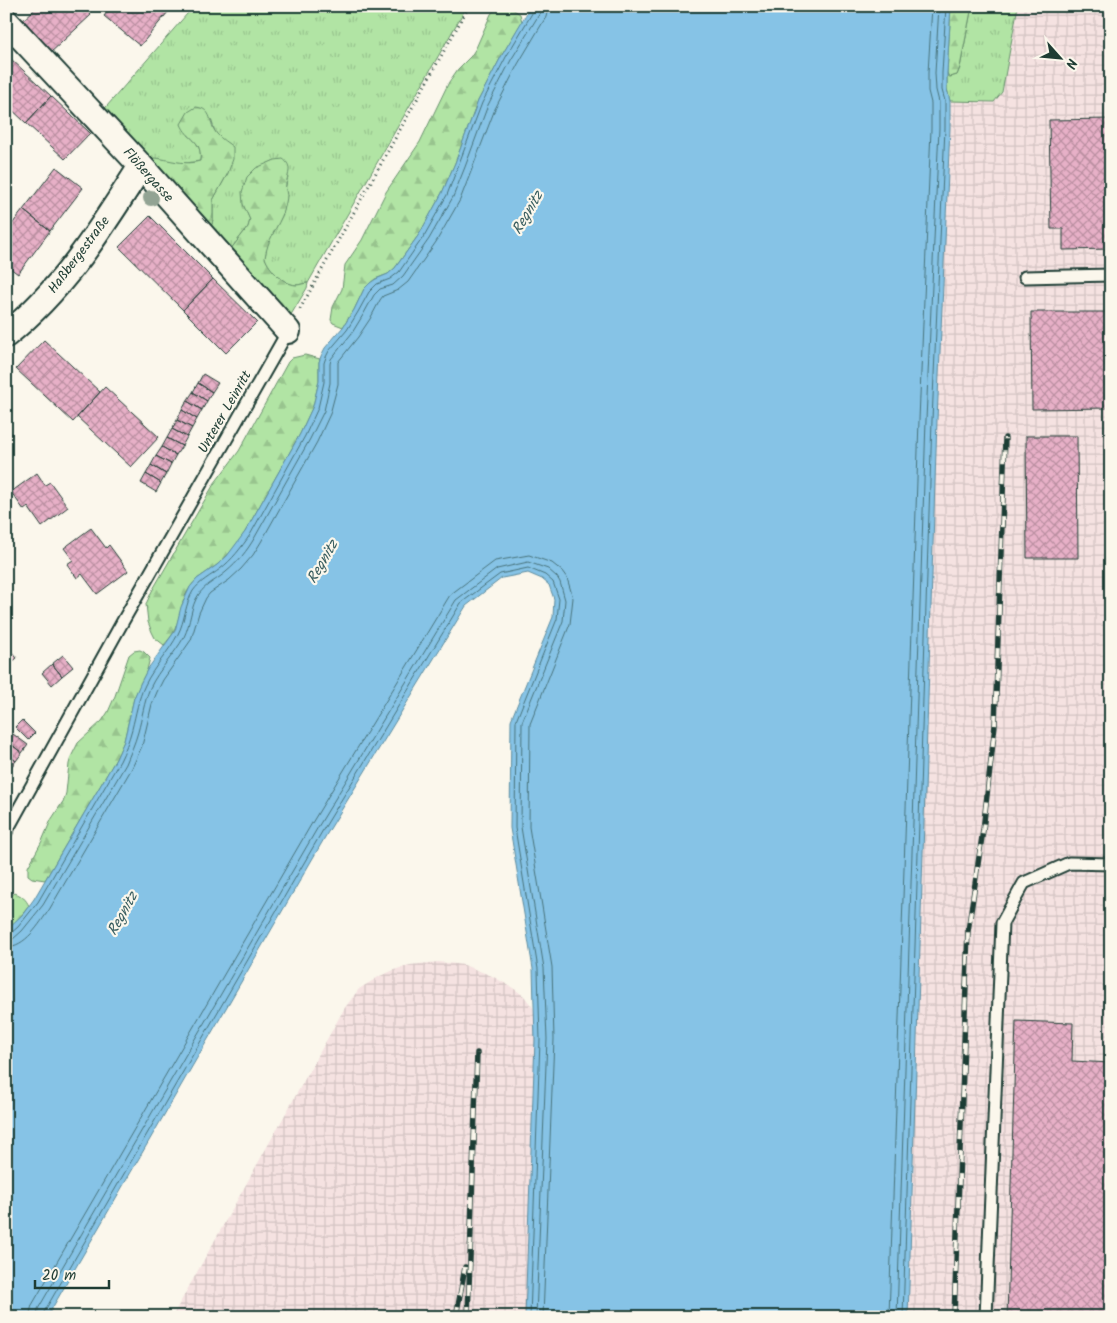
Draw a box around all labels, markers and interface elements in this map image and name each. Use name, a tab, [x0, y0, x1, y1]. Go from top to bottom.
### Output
north arrow	[1034, 32, 1084, 82]
text: N	[1059, 55, 1083, 73]
street label: Flößergasse	[117, 143, 179, 208]
water label: Regnitz	[506, 186, 551, 239]
street label: Haßbergestraße	[42, 211, 116, 299]
street label: Unterer Leinritt	[192, 366, 258, 457]
water label: Regnitz	[301, 535, 346, 588]
water label: Regnitz	[101, 887, 145, 940]
scale bar	[35, 1258, 109, 1290]
text: 20 m	[42, 1264, 76, 1288]

